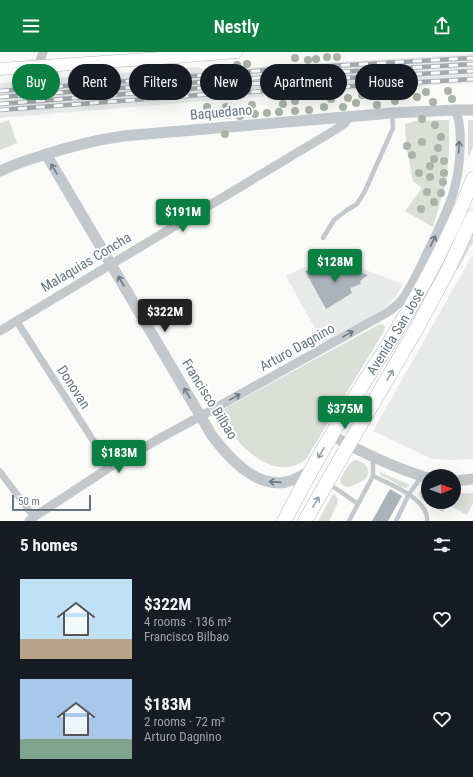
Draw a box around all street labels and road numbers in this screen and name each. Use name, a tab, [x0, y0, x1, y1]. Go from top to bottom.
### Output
street label: Baquedano	[189, 101, 253, 123]
street label: Malaquias Concha	[38, 229, 134, 295]
street label: Avenida San José	[363, 285, 428, 377]
street label: Arturo Dagnino	[257, 320, 337, 374]
street label: Francisco Bilbao	[179, 356, 241, 442]
street label: Donovan	[54, 362, 94, 412]

